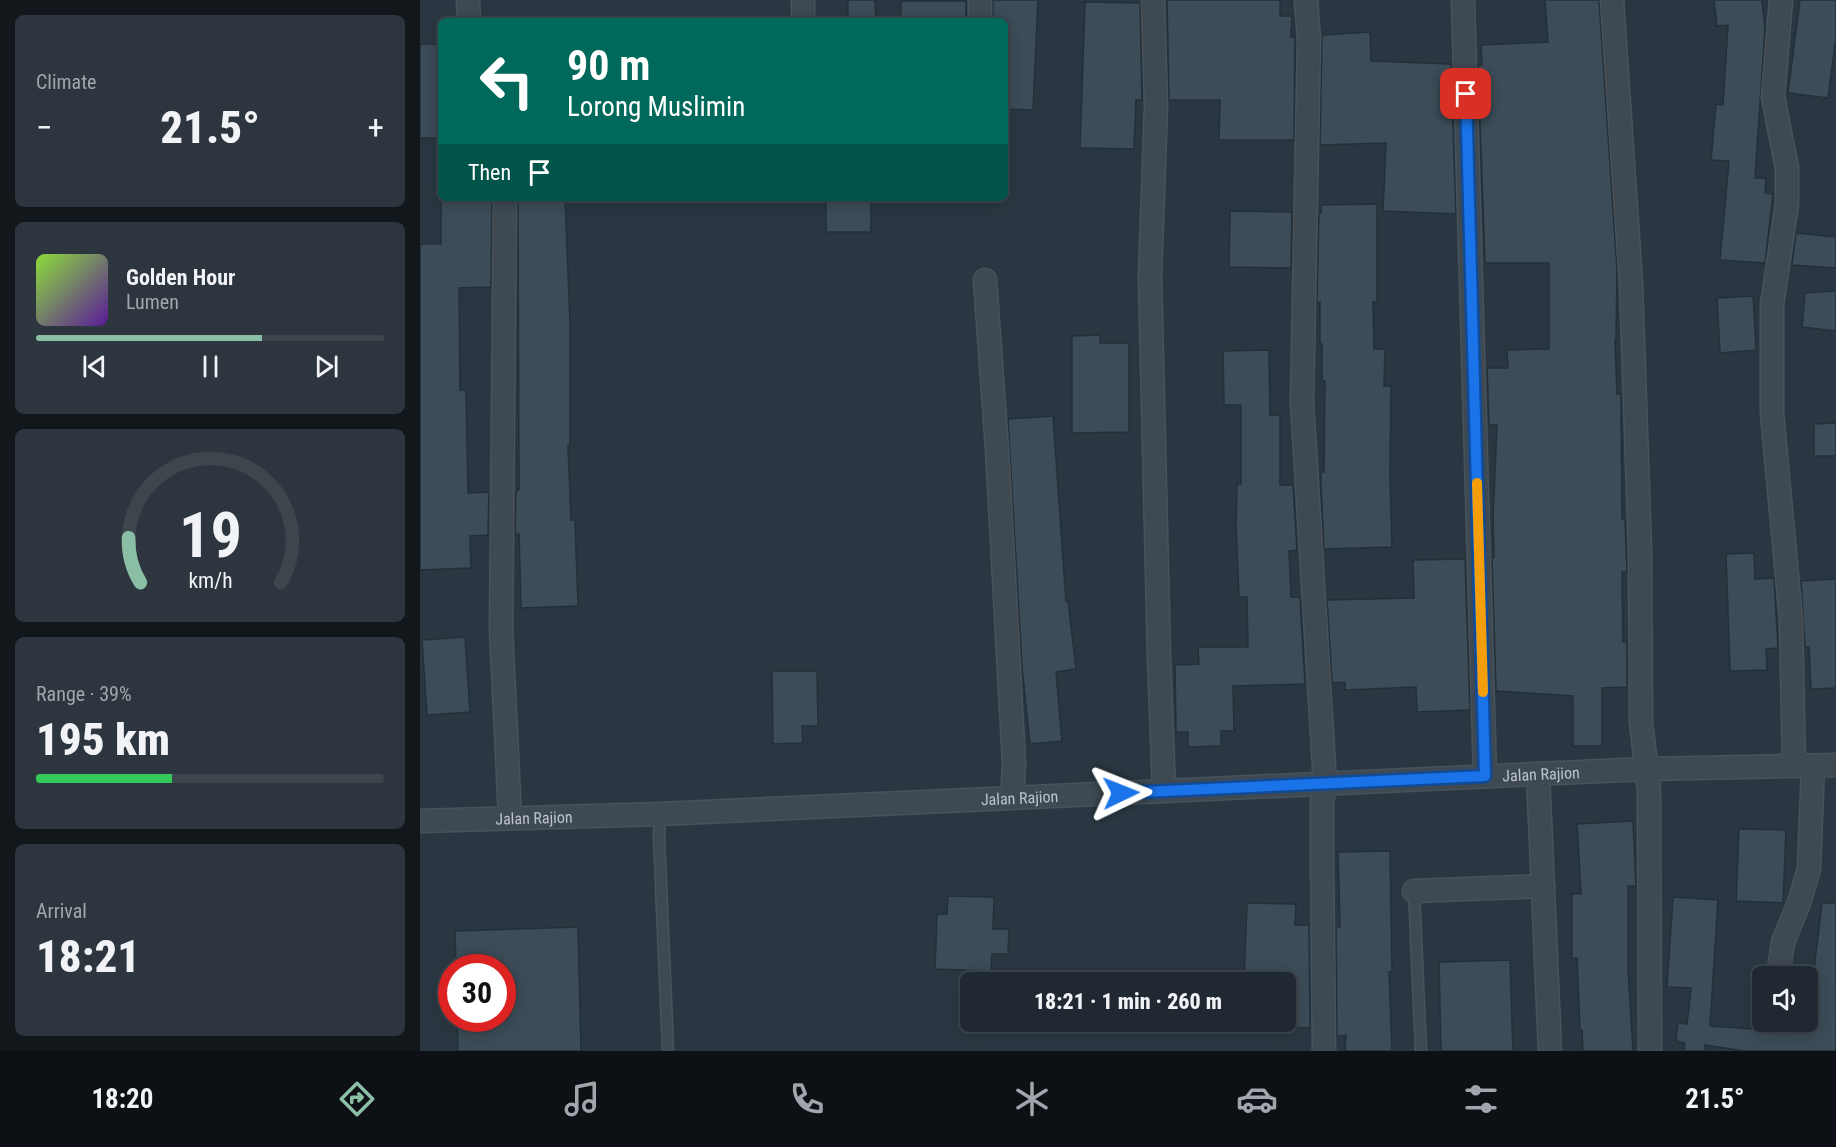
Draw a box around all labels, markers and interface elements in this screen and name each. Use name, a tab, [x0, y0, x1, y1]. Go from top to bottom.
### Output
text: 90 m	[567, 41, 650, 90]
icon: left	[468, 42, 546, 120]
pin	[1440, 68, 1491, 119]
text: Climate	[36, 70, 96, 94]
icon: arrive	[1449, 77, 1482, 110]
text: Lorong Muslimin	[567, 91, 745, 123]
text: 21.5°	[160, 101, 260, 154]
text: −	[36, 108, 53, 147]
text: +	[368, 108, 384, 147]
icon: arrive	[523, 156, 556, 189]
text: Then	[468, 160, 511, 185]
text: Golden Hour	[126, 265, 235, 290]
text: Lumen	[126, 290, 179, 314]
icon: previous	[78, 350, 111, 383]
icon: pause	[194, 350, 227, 383]
icon: next	[310, 350, 343, 383]
text: 19	[178, 499, 242, 572]
text: km/h	[188, 568, 232, 593]
text: Range · 39%	[36, 682, 132, 706]
text: 195 km	[36, 713, 170, 766]
position arrow	[1089, 761, 1153, 825]
street label: Jalan Rajion	[1502, 763, 1580, 786]
street label: Jalan Rajion	[980, 787, 1059, 809]
street label: Jalan Rajion	[495, 808, 573, 829]
text: Arrival	[36, 899, 87, 923]
text: 18:21	[36, 930, 140, 983]
speed limit sign: 30	[438, 954, 516, 1032]
map controls	[1752, 966, 1818, 1032]
button: sound	[1752, 966, 1818, 1032]
text: 18:21 · 1 min · 260 m	[1034, 989, 1222, 1014]
icon: directions	[336, 1078, 378, 1120]
icon: music	[561, 1078, 603, 1120]
icon: phone	[786, 1078, 828, 1120]
icon: climate	[1011, 1078, 1053, 1120]
icon: car	[1236, 1078, 1278, 1120]
icon: filters	[1460, 1078, 1502, 1120]
text: 18:20	[91, 1083, 153, 1115]
text: 21.5°	[1685, 1083, 1745, 1115]

